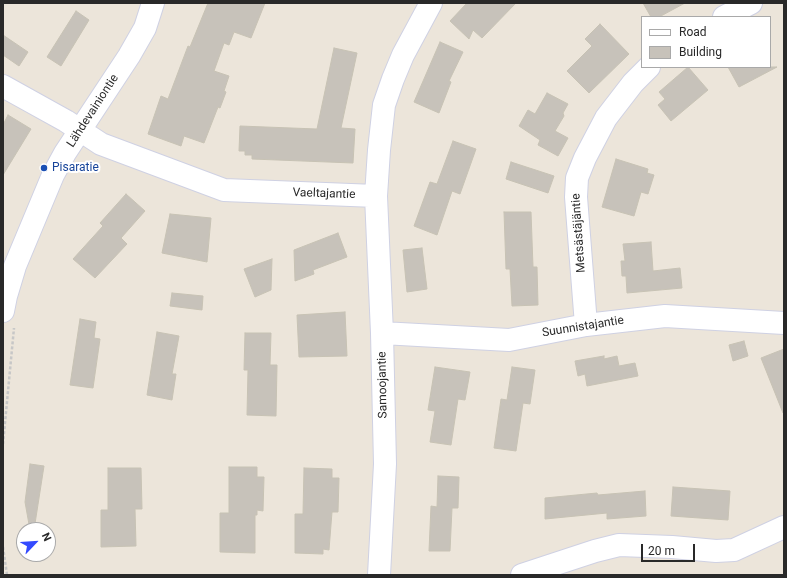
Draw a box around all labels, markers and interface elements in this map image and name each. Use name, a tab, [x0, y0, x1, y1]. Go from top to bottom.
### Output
legend	[641, 16, 771, 68]
text: Road	[679, 25, 707, 39]
text: Building	[679, 45, 722, 59]
street label: Lähdevainiontie	[64, 72, 122, 150]
place label: Pisaratie	[52, 161, 99, 175]
marker: Pisaratie	[39, 163, 49, 173]
street label: Vaeltajantie	[292, 186, 356, 202]
street label: Metsästäjäntie	[569, 193, 589, 273]
street label: Suunnistajantie	[541, 313, 625, 341]
street label: Samoojantie	[375, 351, 391, 419]
north arrow	[16, 522, 56, 562]
text: N	[39, 531, 54, 543]
scale bar	[643, 536, 697, 562]
text: 20 m	[648, 544, 675, 558]

